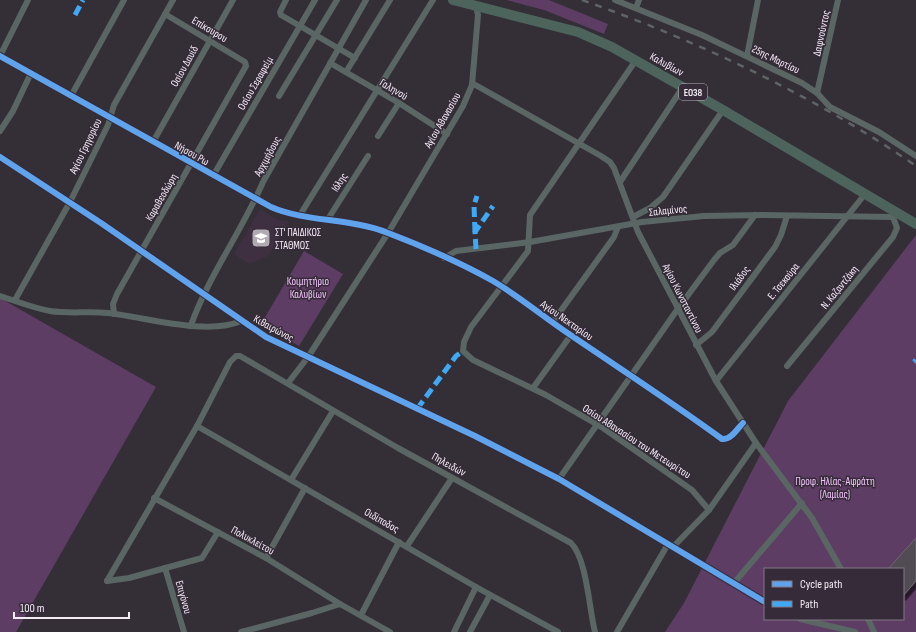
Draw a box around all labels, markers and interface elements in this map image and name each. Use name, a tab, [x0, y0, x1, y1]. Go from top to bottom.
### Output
street label: Δαφνούντος	[810, 9, 833, 57]
street label: Επίκουρου	[190, 14, 230, 45]
street label: 25ης Μαρτίου	[750, 42, 802, 77]
street label: Οσίου Δαυίδ	[168, 43, 201, 89]
street label: Καλυβίων	[648, 50, 687, 79]
street label: Οσίου Σεραφείμ	[235, 54, 276, 112]
street label: Γαληνού	[377, 76, 411, 103]
road number: ΕΟ38	[679, 84, 707, 100]
street label: Αγίου Αθανασίου	[421, 90, 464, 151]
street label: Αγίου Γρηγορίου	[66, 116, 105, 177]
street label: Αρχιμήδους	[251, 134, 284, 179]
street label: Νήσου Ρω	[172, 139, 211, 168]
street label: Ιόλης	[329, 170, 350, 194]
street label: Καραθεοδώρη	[143, 171, 180, 223]
street label: Σαλαμίνος	[648, 202, 688, 219]
place label: ΣΤ' ΠΑΙΔΙΚΟΣ ΣΤΑΘΜΟΣ	[275, 226, 322, 252]
school or university icon: ΣΤ' ΠΑΙΔΙΚΟΣ ΣΤΑΘΜΟΣ	[250, 227, 272, 249]
street label: Αγίου Κωνσταντίνου	[659, 260, 706, 335]
street label: Ε. Τσεκούρα	[765, 260, 802, 302]
street label: Ιλιάδος	[726, 263, 753, 293]
street label: Ν. Καζαντζάκη	[818, 263, 861, 312]
park label: Κοιμητήριο Καλυβίων	[287, 275, 330, 301]
street label: Αγίου Νεκταρίου	[537, 297, 596, 343]
street label: Κιθαιρώνος	[251, 312, 296, 345]
street label: Οσίου Αθανασίου του Μετεωρίτου	[580, 402, 694, 481]
street label: Πηλειδών	[430, 450, 469, 479]
park label: Προφ. Ηλίας-Αφράτη (Λαμίας)	[795, 475, 875, 501]
street label: Οιδίποδος	[362, 505, 401, 536]
street label: Πολυκλείτου	[229, 523, 277, 558]
legend	[764, 568, 904, 620]
text: Cycle path	[800, 577, 842, 592]
street label: Επιγόνου	[173, 579, 195, 616]
scale bar	[14, 594, 129, 620]
text: Path	[800, 597, 818, 612]
text: 100 m	[20, 601, 45, 616]

